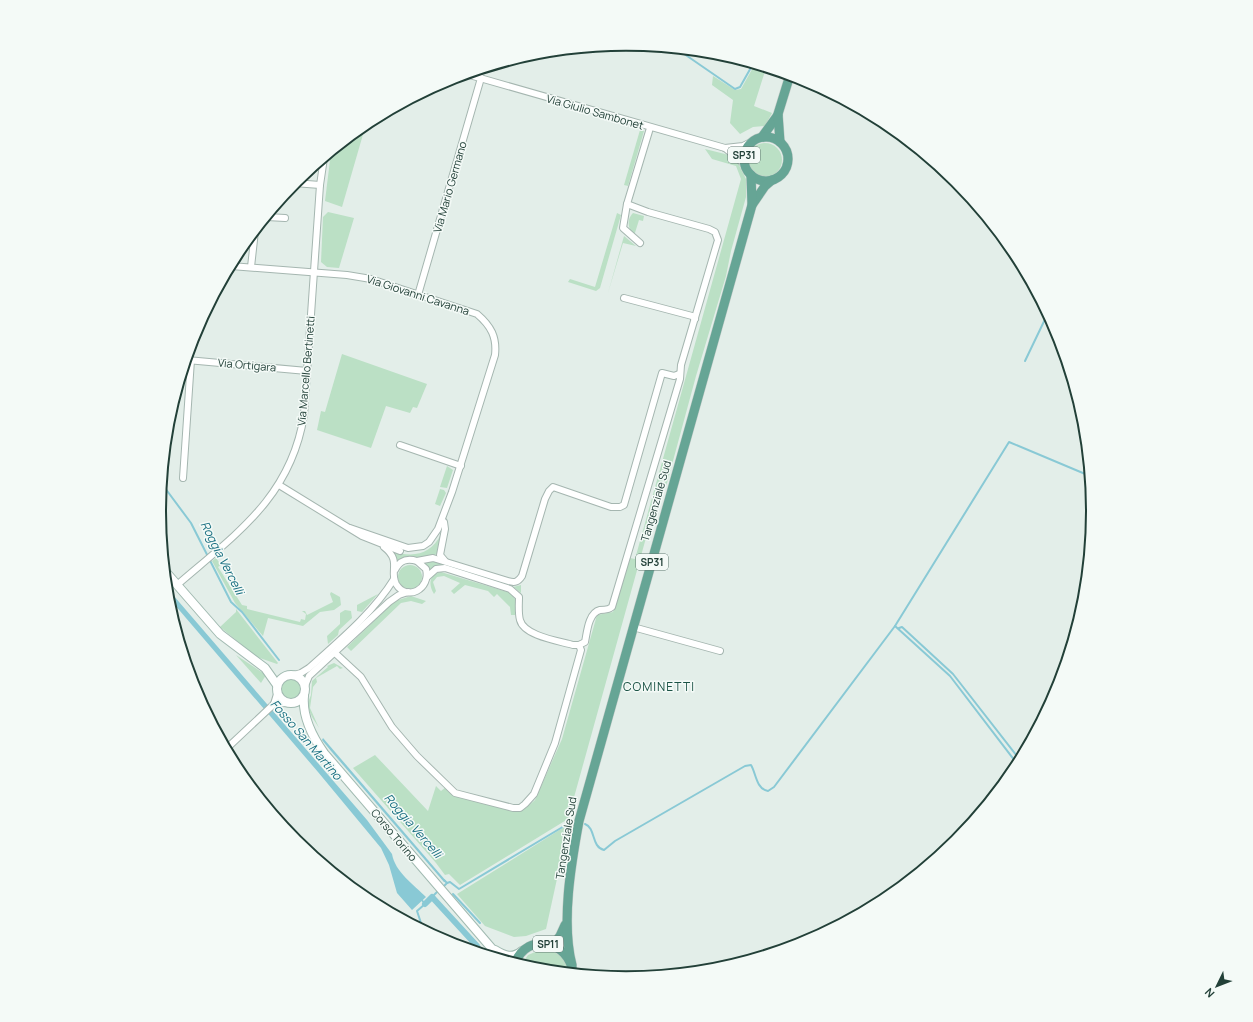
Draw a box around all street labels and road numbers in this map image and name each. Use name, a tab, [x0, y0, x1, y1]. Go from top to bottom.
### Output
street label: Via Giulio Sambonet	[545, 90, 646, 133]
street label: Via Mario Germano	[429, 139, 470, 234]
road number: SP31	[728, 147, 760, 163]
street label: Via Giovanni Cavanna	[365, 271, 472, 318]
street label: Via Marcello Bertinetti	[293, 315, 318, 427]
street label: Via Ortigara	[217, 354, 277, 375]
street label: Tangenziale Sud	[637, 459, 674, 543]
road number: SP31	[636, 554, 668, 570]
street label: Tangenziale Sud	[552, 796, 579, 880]
street label: Corso Torino	[368, 805, 421, 865]
road number: SP11	[533, 936, 563, 952]

